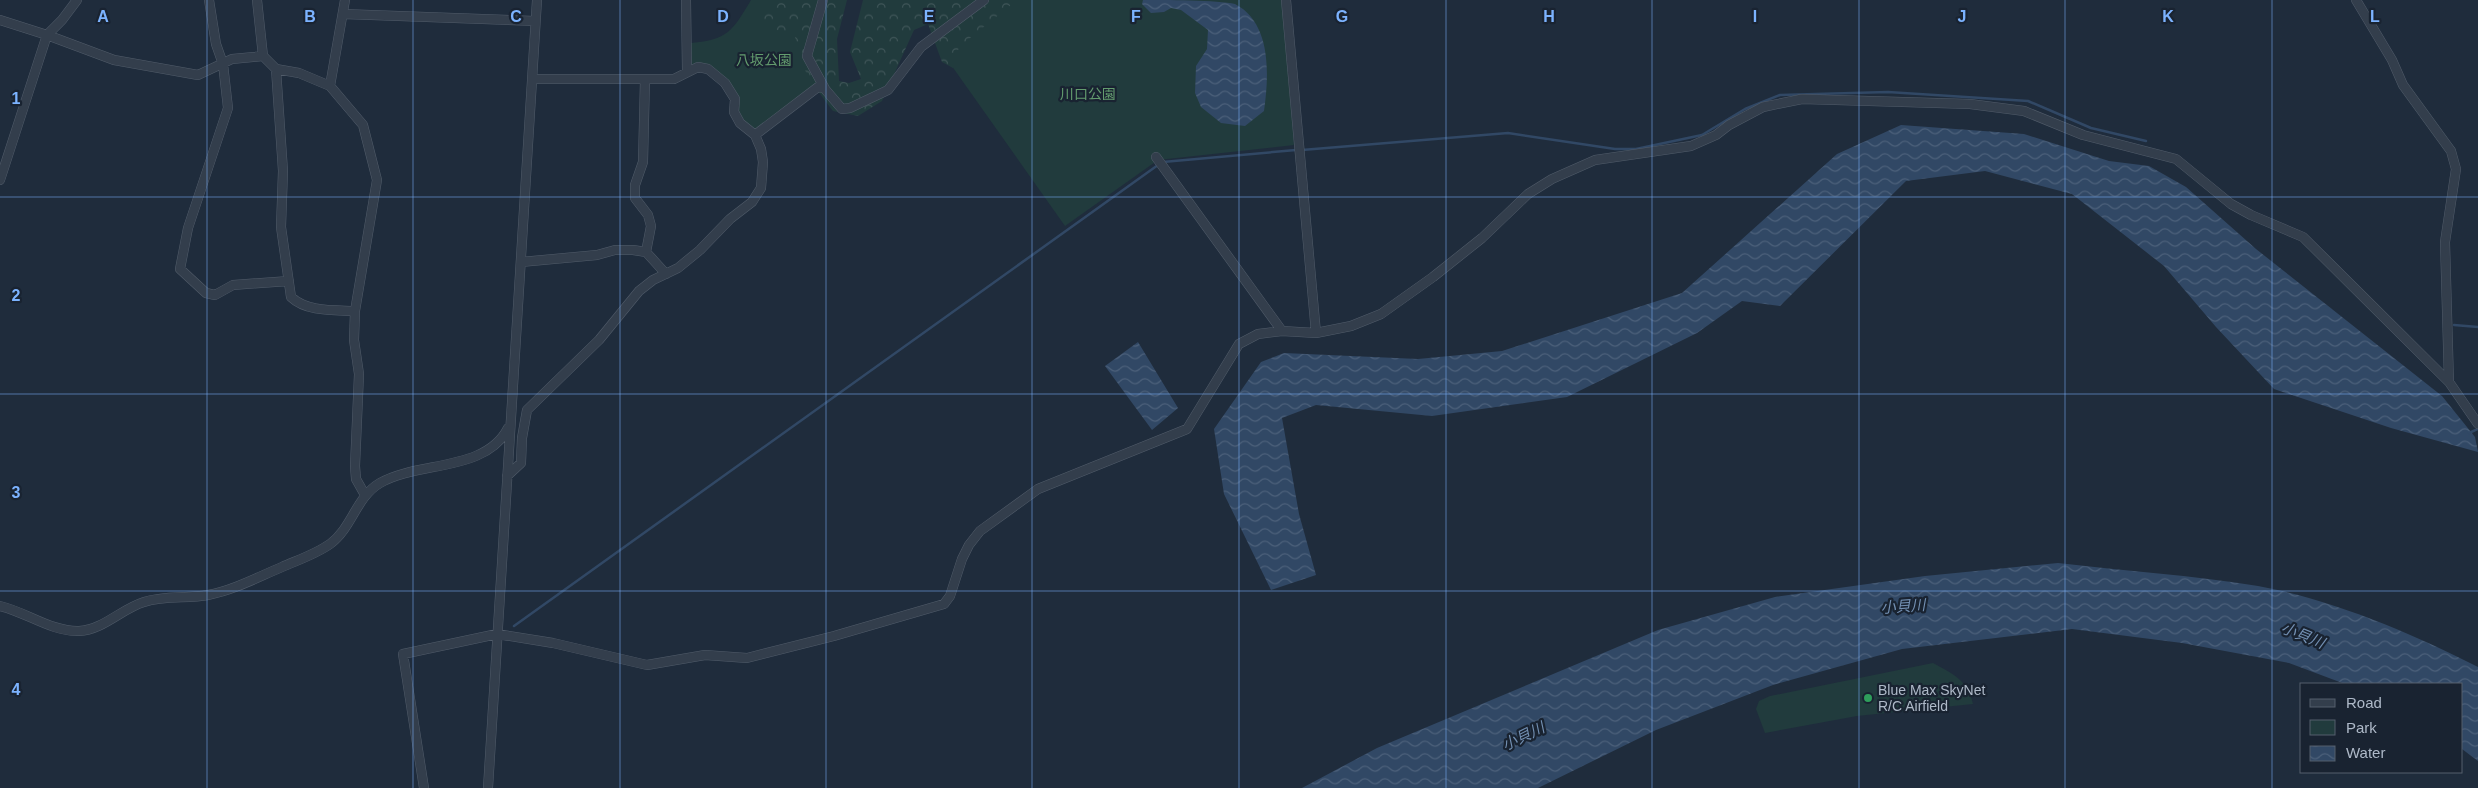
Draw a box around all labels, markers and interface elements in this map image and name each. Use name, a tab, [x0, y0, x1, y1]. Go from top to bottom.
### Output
text: A	[97, 8, 109, 25]
text: B	[304, 8, 316, 25]
text: C	[510, 8, 522, 25]
text: D	[717, 8, 729, 25]
text: E	[924, 8, 935, 25]
text: F	[1131, 8, 1141, 25]
text: G	[1336, 8, 1348, 25]
text: H	[1543, 8, 1555, 25]
text: I	[1753, 8, 1757, 25]
text: J	[1958, 8, 1966, 25]
text: K	[2162, 8, 2174, 25]
text: L	[2370, 8, 2380, 25]
park label: 八坂公園	[736, 52, 792, 68]
park label: 川口公園	[1060, 86, 1116, 102]
text: 1	[12, 90, 21, 107]
text: 2	[12, 287, 21, 304]
text: 3	[12, 484, 21, 501]
water label: 小貝川	[1880, 596, 1928, 616]
water label: 小貝川	[2279, 619, 2329, 652]
text: 4	[12, 681, 21, 698]
place label: Blue Max SkyNet R/C Airfield	[1878, 682, 1985, 714]
legend	[2300, 683, 2463, 773]
marker: Blue Max SkyNet R/C Airfield	[1862, 692, 1874, 704]
text: Road	[2346, 694, 2382, 711]
water label: 小貝川	[1499, 718, 1549, 754]
text: Park	[2346, 719, 2377, 736]
text: Water	[2346, 744, 2385, 761]

